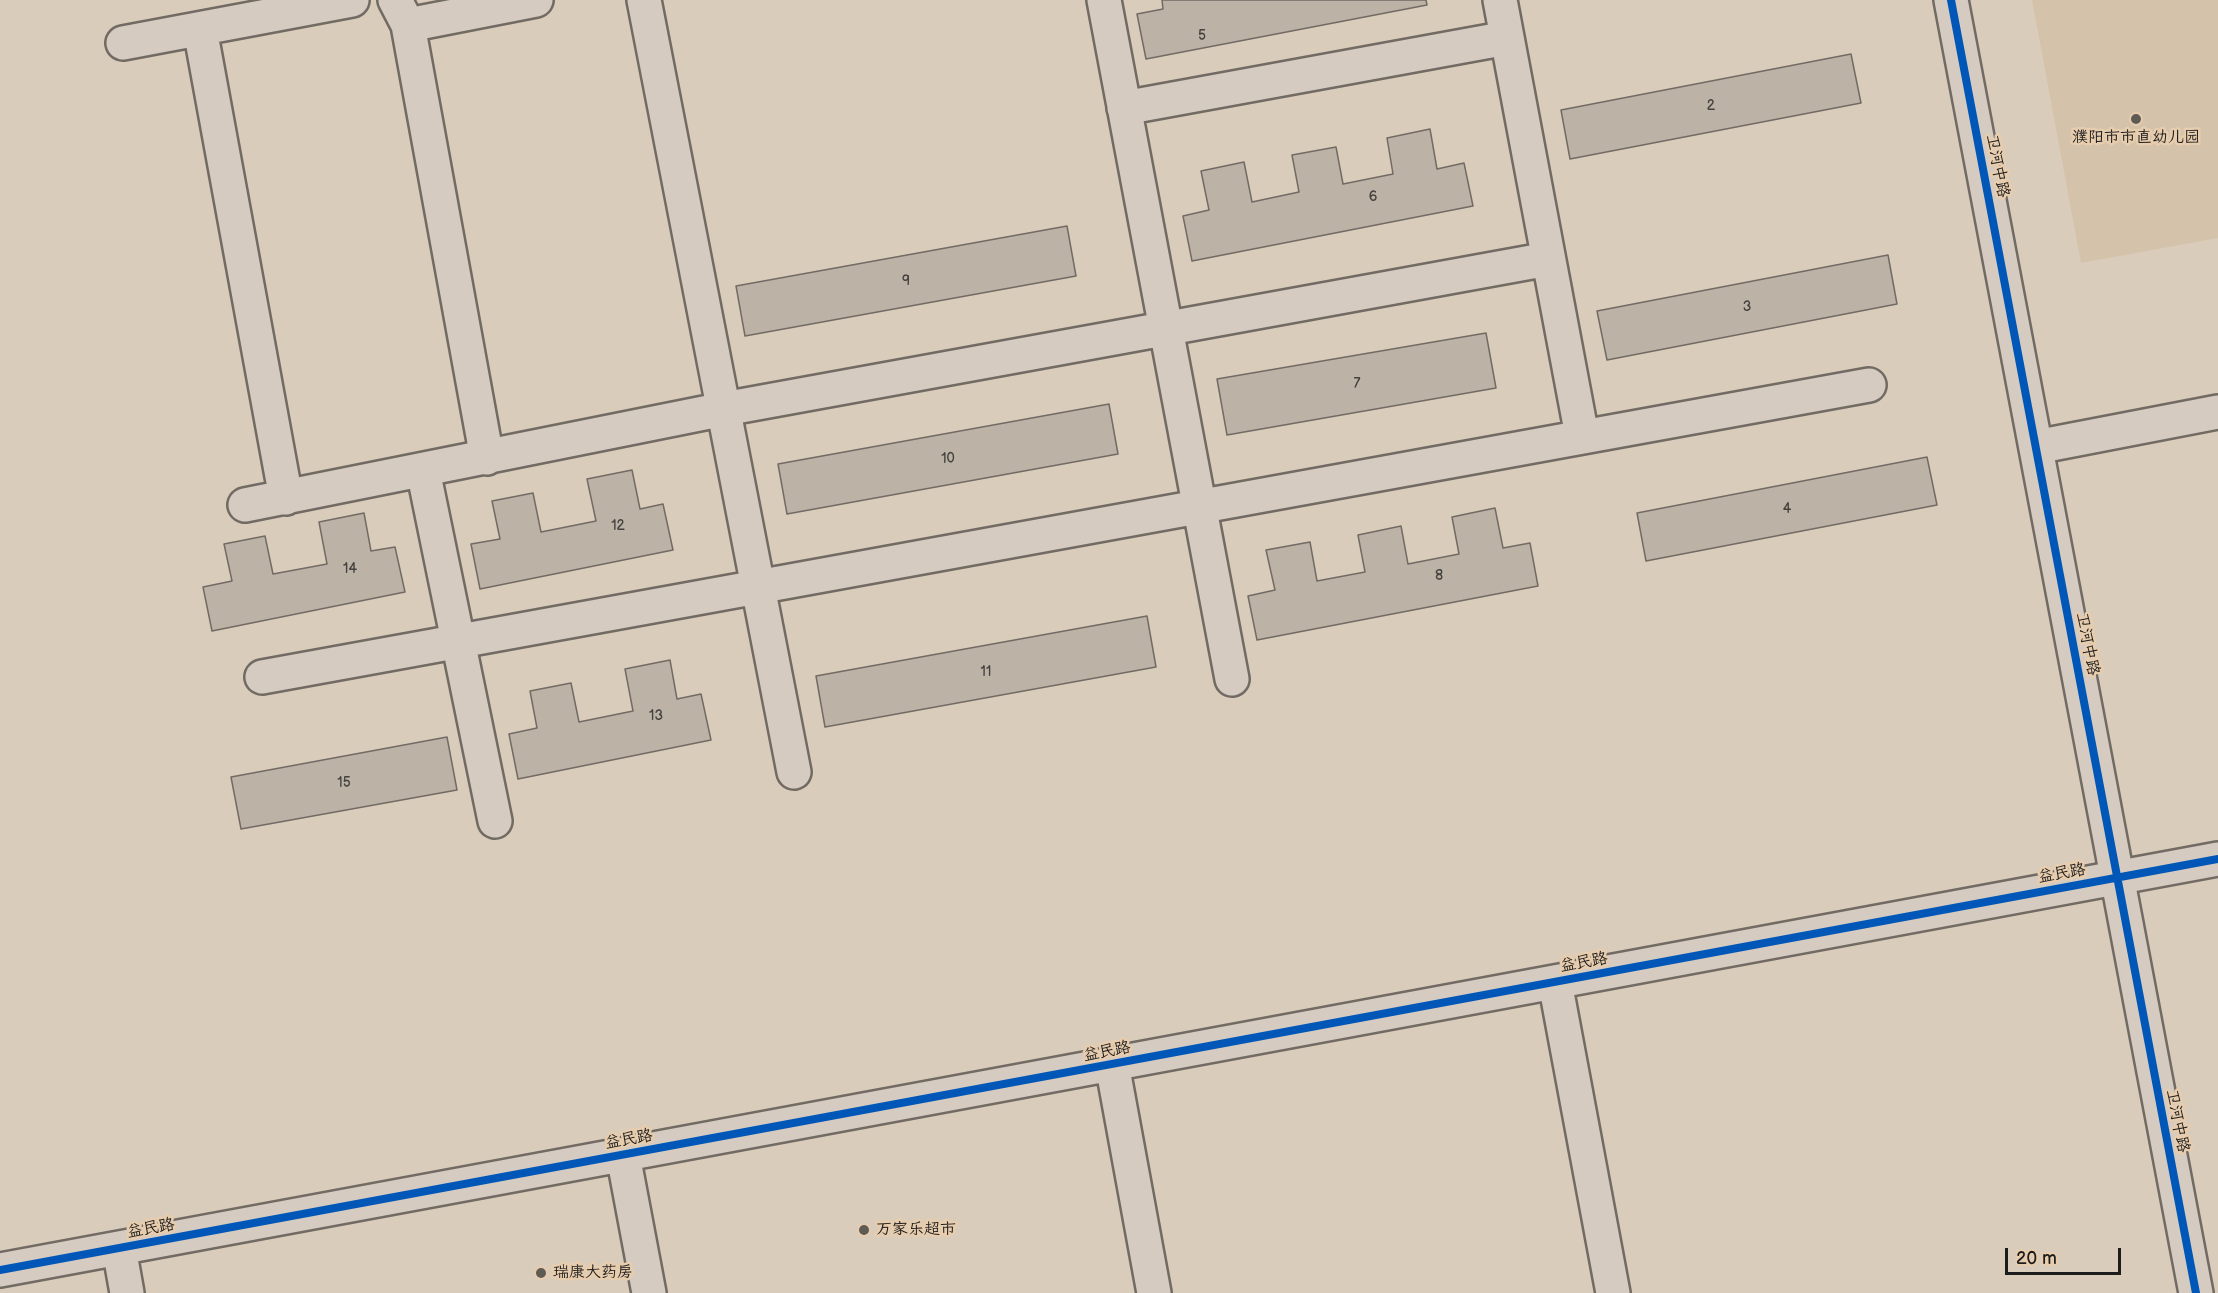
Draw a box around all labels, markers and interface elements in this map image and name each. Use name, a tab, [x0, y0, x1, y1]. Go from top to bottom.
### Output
house number: 5	[1198, 28, 1206, 44]
house number: 2	[1707, 98, 1715, 114]
marker: 濮阳市市直幼儿园	[2129, 112, 2143, 126]
place label: 濮阳市市直幼儿园	[2072, 128, 2200, 148]
street label: 卫河中路	[1981, 133, 2013, 199]
house number: 6	[1369, 189, 1377, 205]
house number: 9	[902, 273, 910, 289]
house number: 3	[1743, 299, 1751, 315]
house number: 7	[1354, 376, 1360, 392]
house number: 10	[941, 451, 955, 467]
house number: 4	[1783, 501, 1791, 517]
house number: 12	[611, 518, 625, 534]
house number: 14	[343, 561, 357, 577]
house number: 8	[1435, 568, 1443, 584]
street label: 卫河中路	[2071, 611, 2103, 677]
house number: 11	[981, 664, 991, 680]
house number: 13	[649, 708, 663, 724]
house number: 15	[337, 775, 351, 791]
street label: 益民路	[2037, 860, 2087, 888]
street label: 益民路	[1559, 949, 1609, 977]
street label: 益民路	[1082, 1038, 1132, 1066]
street label: 卫河中路	[2161, 1088, 2193, 1154]
street label: 益民路	[604, 1126, 654, 1154]
street label: 益民路	[126, 1215, 176, 1243]
place label: 万家乐超市	[876, 1220, 956, 1240]
marker: 万家乐超市	[857, 1223, 871, 1237]
scale bar	[2008, 1236, 2124, 1274]
text: 20 m	[2016, 1248, 2057, 1269]
place label: 瑞康大药房	[553, 1263, 633, 1283]
marker: 瑞康大药房	[534, 1266, 548, 1280]

